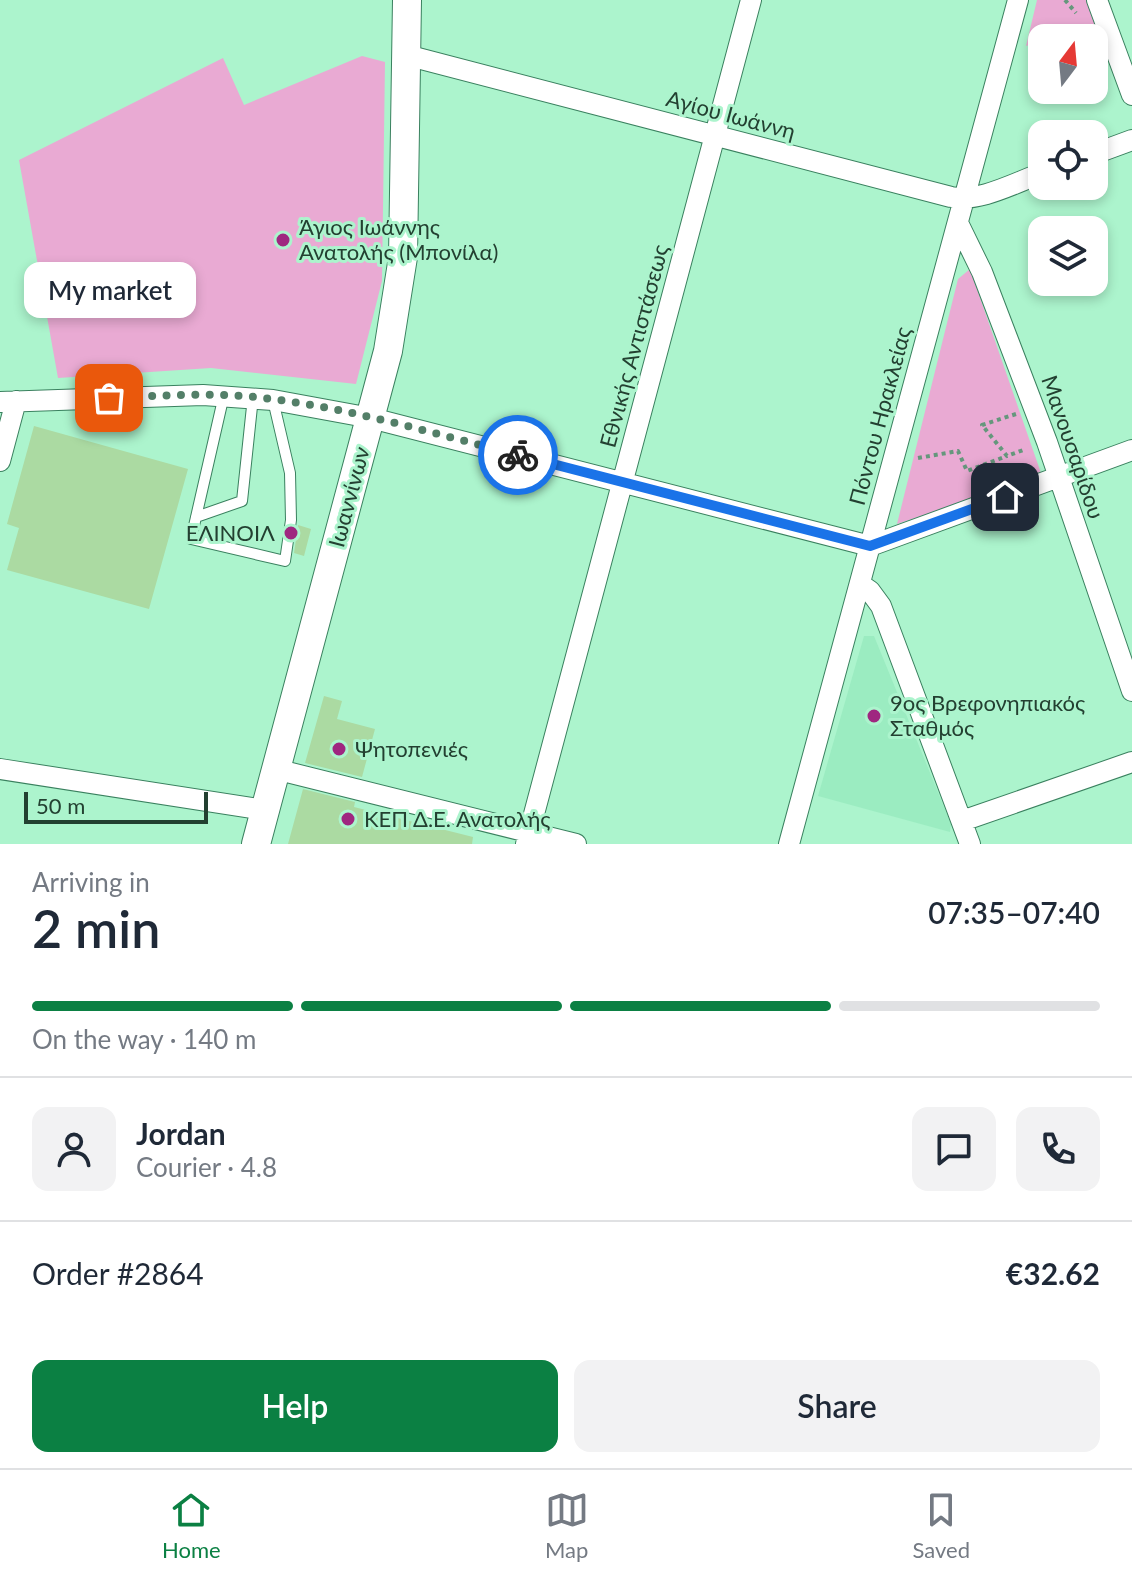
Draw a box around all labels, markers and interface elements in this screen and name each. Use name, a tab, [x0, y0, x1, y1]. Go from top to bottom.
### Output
north arrow	[1028, 24, 1108, 104]
map controls	[1028, 24, 1108, 296]
street label: Αγίου Ιωάννη	[664, 84, 799, 145]
button: locate	[1028, 120, 1108, 200]
place label: Άγιος Ιωάννης Ανατολής (Μπονίλα)	[299, 213, 498, 265]
button: layers	[1028, 216, 1108, 296]
marker: Άγιος Ιωάννης Ανατολής (Μπονίλα)	[274, 231, 292, 249]
street label: Εθνικής Αντιστάσεως	[593, 242, 674, 450]
callout: My market	[23, 262, 195, 318]
text: My market	[48, 274, 172, 306]
street label: Πόντου Ηρακλείας	[843, 324, 916, 508]
pin	[75, 364, 143, 432]
street label: Μανουσαρίδου	[1036, 372, 1111, 522]
icon: bag	[87, 376, 131, 420]
courier	[478, 415, 558, 495]
icon: bike	[496, 433, 540, 477]
street label: Ιωαννίνων	[322, 444, 375, 550]
pin	[971, 463, 1039, 531]
icon: home	[983, 475, 1027, 519]
place label: ΕΛΙΝΟΙΛ	[186, 519, 275, 546]
marker: ΕΛΙΝΟΙΛ	[282, 524, 300, 542]
place label: 9ος Βρεφονηπιακός Σταθμός	[890, 689, 1085, 741]
marker: 9ος Βρεφονηπιακός Σταθμός	[865, 707, 883, 725]
place label: Ψητοπενιές	[355, 735, 468, 762]
marker: Ψητοπενιές	[330, 740, 348, 758]
scale bar	[24, 788, 208, 824]
text: 50 m	[36, 792, 85, 819]
place label: ΚΕΠ Δ.Ε. Ανατολής	[364, 805, 551, 832]
marker: ΚΕΠ Δ.Ε. Ανατολής	[339, 810, 357, 828]
text: Arriving in	[32, 866, 150, 898]
text: 07:35–07:40	[928, 894, 1100, 930]
text: 2 min	[32, 897, 160, 959]
text: On the way · 140 m	[32, 1023, 256, 1055]
button: person	[32, 1107, 116, 1191]
button: chat	[912, 1107, 996, 1191]
button: phone	[1016, 1107, 1100, 1191]
text: Jordan	[136, 1115, 226, 1151]
text: Courier · 4.8	[136, 1151, 277, 1183]
text: Order #2864	[32, 1255, 204, 1291]
text: €32.62	[1006, 1255, 1100, 1291]
button: Help	[32, 1360, 558, 1452]
button: Share	[574, 1360, 1100, 1452]
tab: Home	[162, 1488, 221, 1563]
tab: Map	[545, 1488, 589, 1563]
tab: Saved	[913, 1488, 970, 1563]

